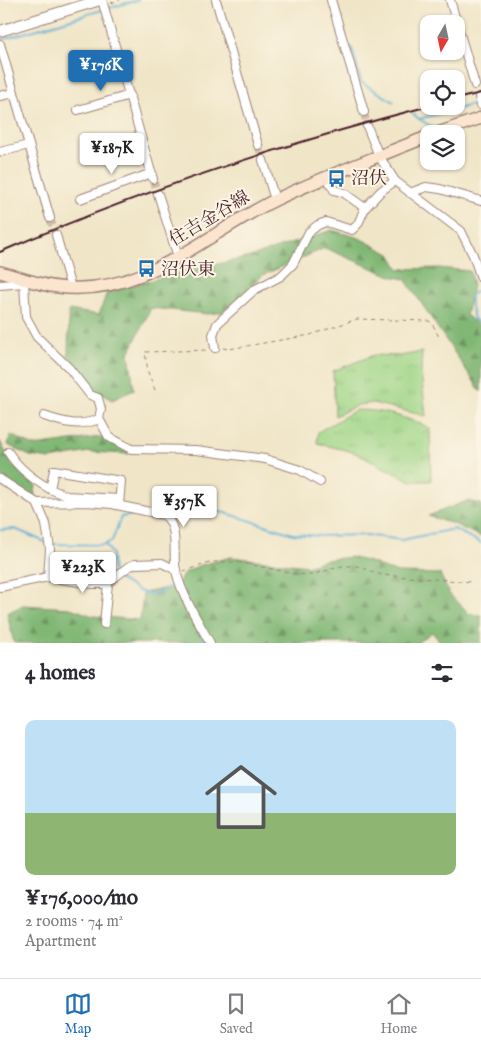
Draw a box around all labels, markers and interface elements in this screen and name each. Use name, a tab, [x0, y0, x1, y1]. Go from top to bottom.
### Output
north arrow	[420, 15, 465, 60]
map controls	[420, 15, 465, 170]
pin: ¥176K	[66, 49, 136, 92]
text: ¥176K	[79, 56, 123, 76]
button: locate	[420, 70, 465, 115]
button: layers	[420, 125, 465, 170]
pin: ¥187K	[77, 132, 147, 175]
text: ¥187K	[91, 139, 133, 159]
bus stop icon: 沼伏	[327, 168, 347, 188]
place label: 沼伏	[351, 168, 387, 191]
street label: 住吉金谷線	[165, 186, 254, 252]
bus stop icon: 沼伏東	[137, 259, 157, 279]
place label: 沼伏東	[161, 259, 215, 282]
pin: ¥357K	[149, 486, 219, 528]
text: ¥357K	[163, 492, 205, 512]
pin: ¥223K	[48, 552, 118, 594]
text: ¥223K	[61, 558, 105, 578]
icon: filters	[428, 659, 456, 687]
text: 4 homes	[25, 660, 95, 687]
icon: home	[196, 752, 286, 842]
text: ¥176,000/mo	[25, 885, 138, 912]
text: 2 rooms · 74 m²	[25, 912, 123, 932]
text: Apartment	[25, 932, 96, 952]
tab: Map	[64, 990, 92, 1038]
tab: Saved	[220, 990, 253, 1038]
tab: Home	[381, 990, 417, 1038]

